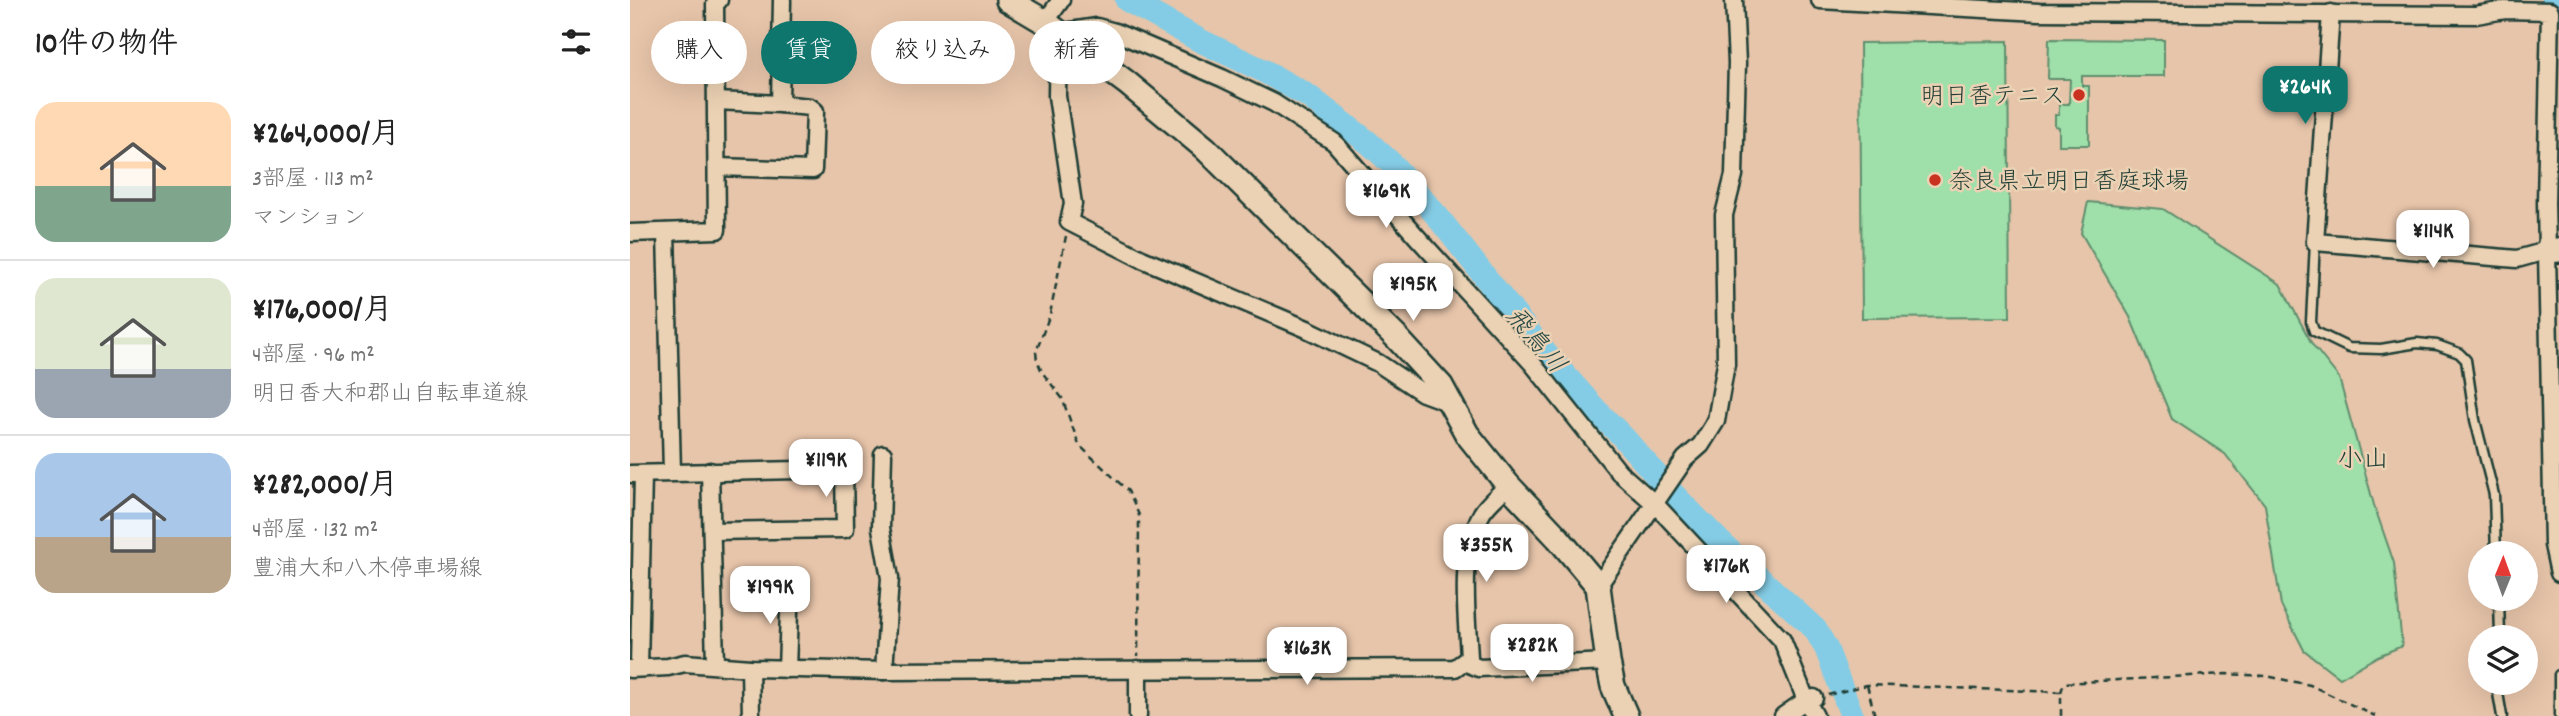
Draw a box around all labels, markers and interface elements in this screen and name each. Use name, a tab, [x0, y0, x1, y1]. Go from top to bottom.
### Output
chip: 購入	[651, 21, 747, 84]
chip: 賃貸	[761, 21, 857, 84]
chip: 絞り込み	[871, 21, 1015, 84]
chip: 新着	[1029, 21, 1125, 84]
icon: filters	[557, 23, 595, 61]
text: 10件の物件	[35, 25, 178, 68]
pin: ¥264K	[2256, 66, 2354, 126]
text: ¥264K	[2279, 72, 2331, 105]
place label: 明日香テニス	[1921, 81, 2065, 115]
marker: 明日香テニス	[2071, 87, 2087, 103]
text: ¥264,000/月	[252, 115, 400, 158]
icon: home	[91, 130, 175, 214]
text: 3部屋 · 113 m²	[252, 164, 374, 197]
place label: 奈良県立明日香庭球場	[1949, 166, 2189, 200]
pin: ¥169K	[1337, 170, 1435, 230]
marker: 奈良県立明日香庭球場	[1927, 172, 1943, 188]
text: ¥169K	[1362, 176, 1410, 209]
text: マンション	[252, 203, 366, 236]
pin: ¥114K	[2384, 210, 2482, 270]
text: ¥114K	[2412, 216, 2454, 249]
pin: ¥195K	[1364, 264, 1462, 323]
text: ¥195K	[1389, 269, 1437, 302]
text: ¥176,000/月	[252, 291, 393, 334]
water label: 飛鳥川	[1495, 299, 1574, 383]
icon: home	[91, 306, 175, 390]
text: 4部屋 · 96 m²	[252, 340, 375, 373]
text: 明日香大和郡山自転車道線	[252, 379, 528, 412]
pin: ¥119K	[777, 440, 875, 499]
district label: 小山	[2337, 442, 2389, 479]
text: ¥119K	[805, 445, 847, 478]
text: ¥282,000/月	[252, 466, 398, 509]
icon: home	[91, 481, 175, 565]
text: 4部屋 · 132 m²	[252, 515, 378, 548]
pin: ¥355K	[1437, 524, 1535, 584]
text: ¥355K	[1459, 530, 1513, 563]
north arrow	[2468, 541, 2538, 611]
map controls	[2468, 541, 2538, 695]
pin: ¥176K	[1677, 546, 1775, 605]
text: ¥176K	[1703, 551, 1749, 584]
text: 豊浦大和八木停車場線	[252, 554, 482, 587]
pin: ¥199K	[721, 566, 819, 626]
text: ¥199K	[746, 572, 794, 605]
pin: ¥282K	[1483, 624, 1581, 684]
button: layers	[2468, 625, 2538, 695]
pin: ¥163K	[1258, 628, 1356, 687]
text: ¥282K	[1506, 630, 1558, 663]
text: ¥163K	[1283, 633, 1331, 666]

